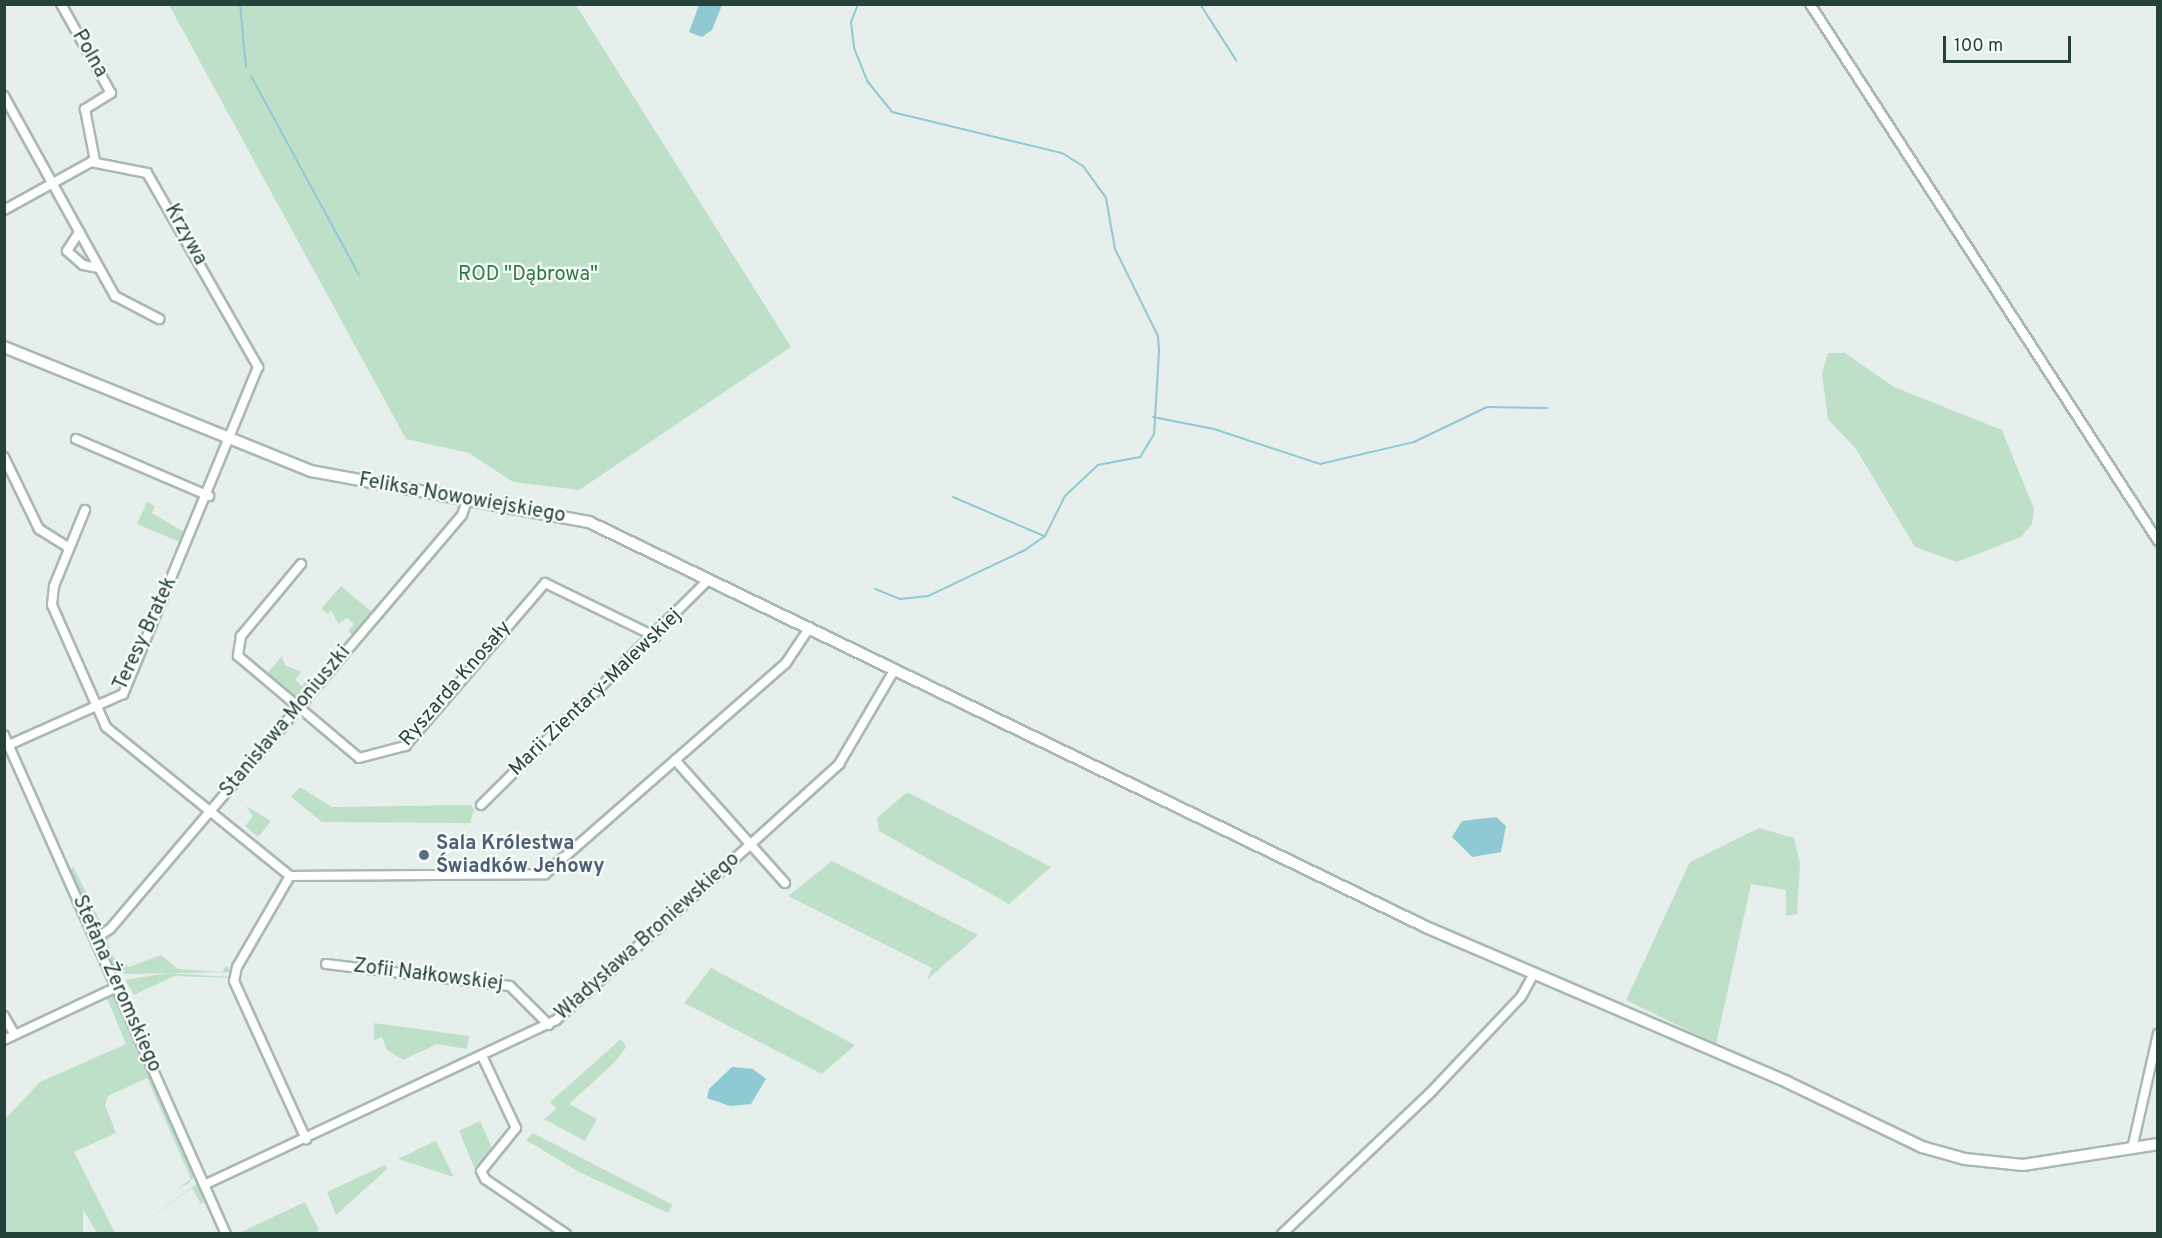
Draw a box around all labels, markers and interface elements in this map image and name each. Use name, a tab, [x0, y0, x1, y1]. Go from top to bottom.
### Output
scale bar	[1946, 24, 2074, 62]
street label: Polna	[66, 26, 112, 82]
text: 100 m	[1954, 35, 2003, 58]
street label: Krzywa	[159, 200, 211, 270]
park label: ROD "Dąbrowa"	[458, 263, 598, 287]
street label: Feliksa Nowowiejskiego	[357, 469, 567, 529]
street label: Teresy Bratek	[109, 573, 183, 695]
street label: Marii Zientary-Malewskiej	[505, 604, 687, 782]
street label: Ryszarda Knosały	[395, 616, 517, 752]
street label: Stanisława Moniuszki	[216, 641, 356, 803]
place label: Sala Królestwa Świadków Jehowy	[436, 832, 605, 879]
marker: Sala Królestwa Świadków Jehowy	[417, 848, 431, 862]
street label: Władysława Broniewskiego	[551, 848, 745, 1026]
street label: Stefana Żeromskiego	[66, 892, 166, 1076]
street label: Zofii Nałkowskiej	[352, 955, 504, 997]

